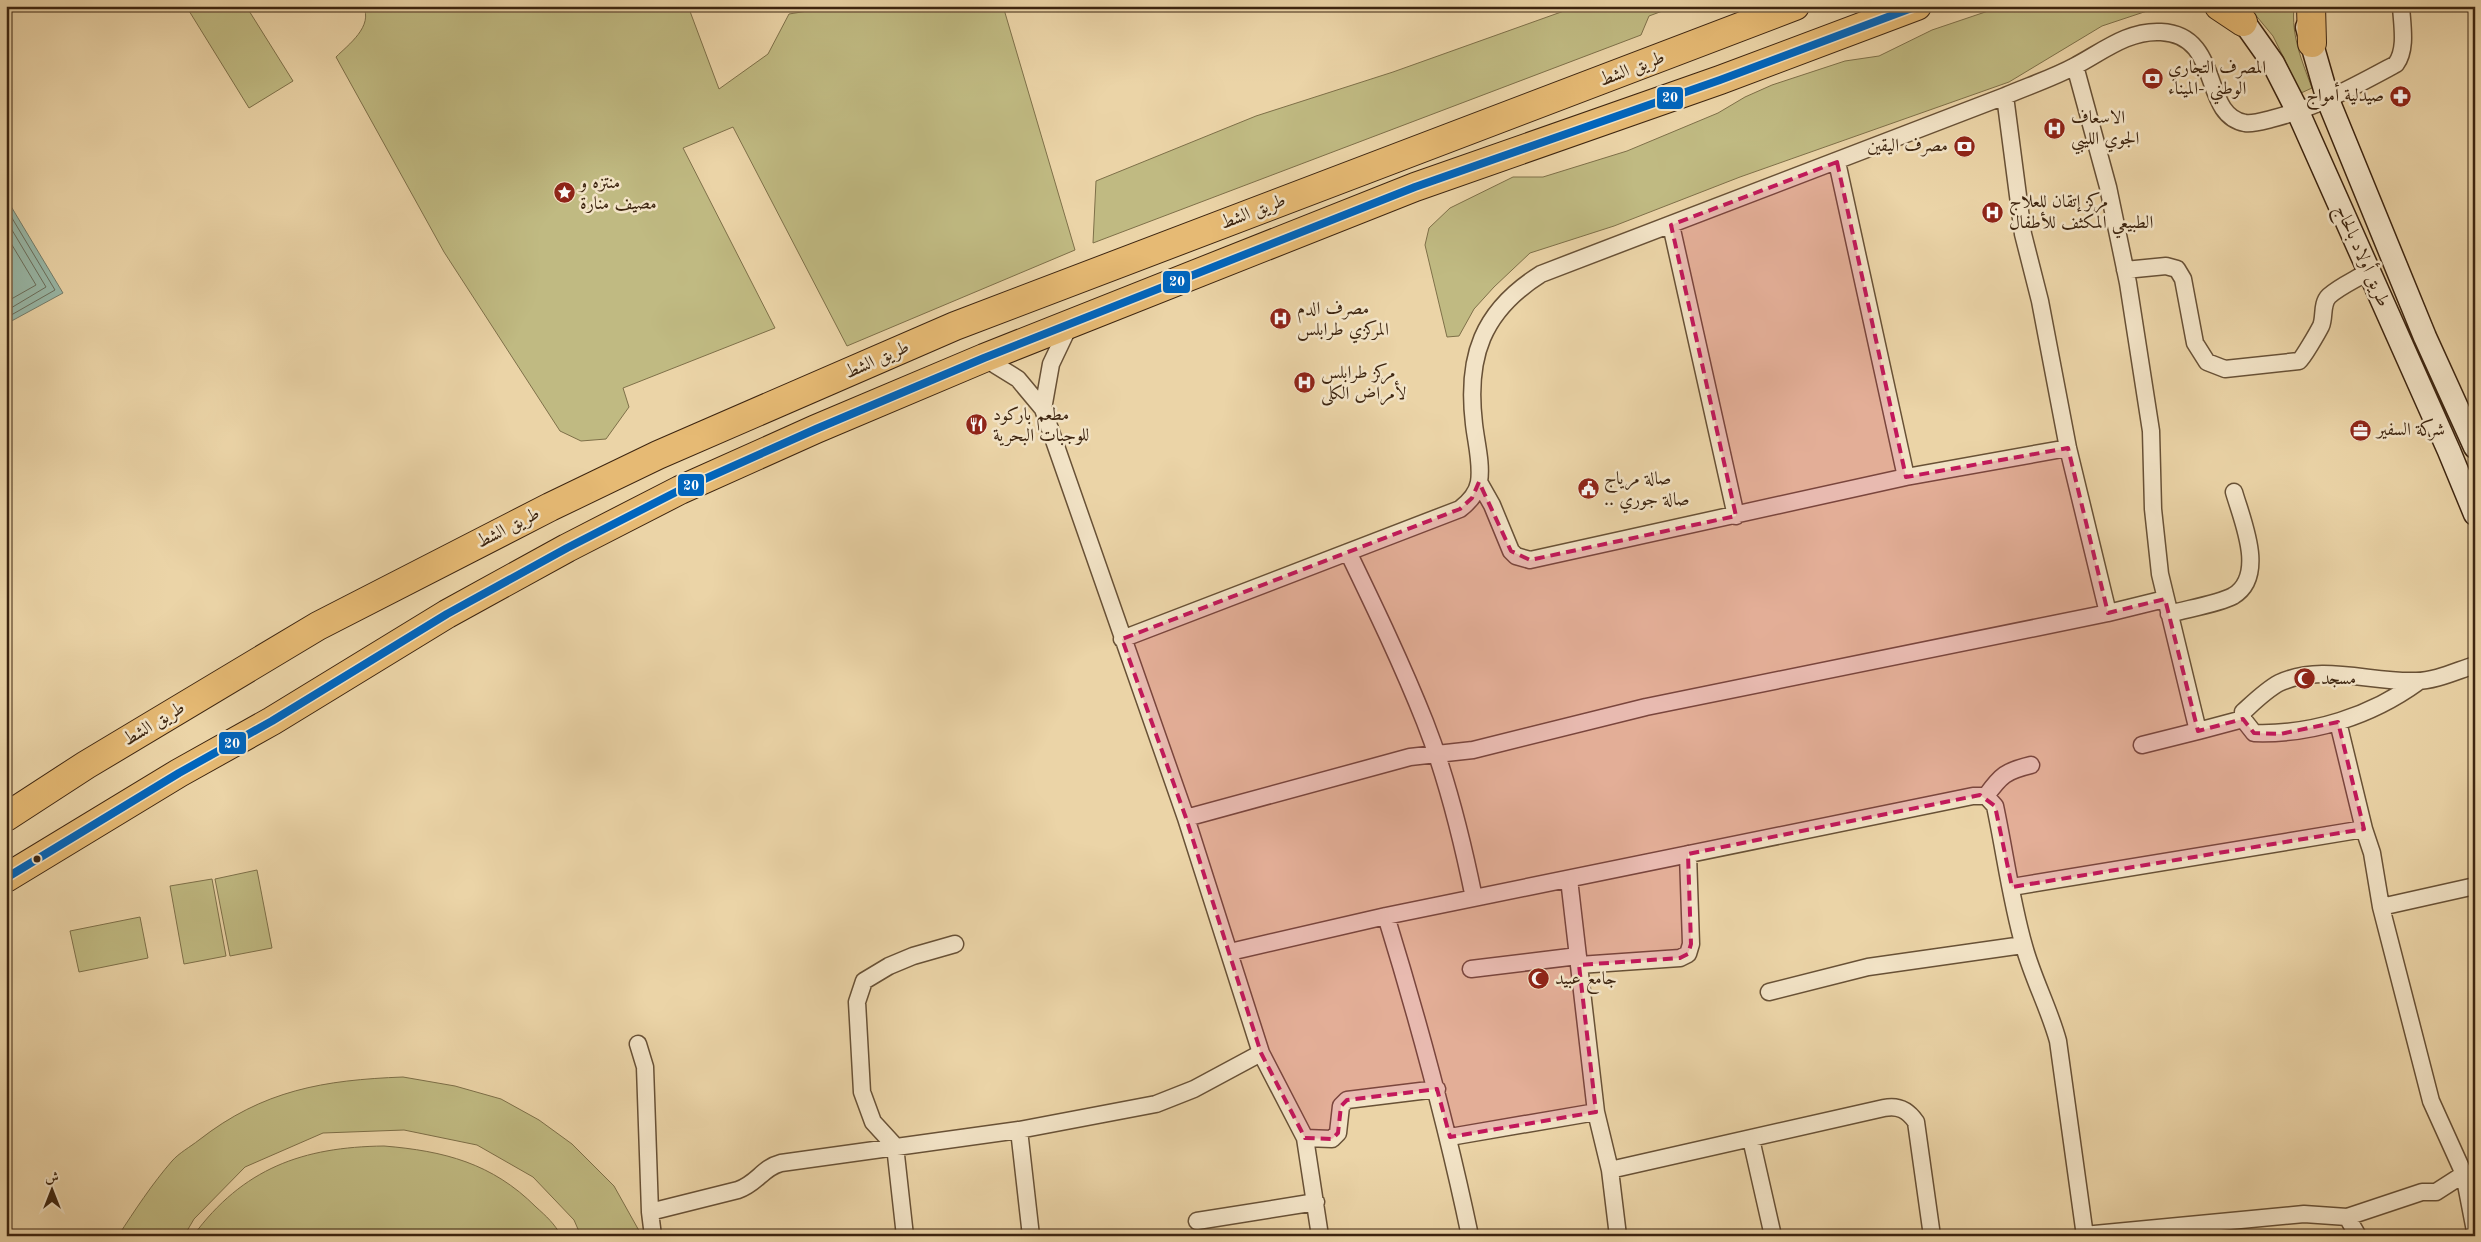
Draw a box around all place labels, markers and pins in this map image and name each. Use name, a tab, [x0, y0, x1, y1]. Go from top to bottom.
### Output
place label: المصرف التجاري الوطني -الميناء	[2168, 59, 2266, 105]
bank icon: المصرف التجاري الوطني -الميناء	[2140, 66, 2164, 90]
place label: صيدلية أمواج	[2306, 82, 2384, 111]
pharmacy icon: صيدلية أمواج	[2388, 84, 2412, 108]
place label: الاسعاف الجوي الليبي	[2071, 109, 2140, 155]
hospital icon: الاسعاف الجوي الليبي	[2043, 116, 2067, 140]
bank icon: مصرف اليقين	[1952, 134, 1976, 158]
place label: مصرف اليقين	[1867, 137, 1948, 157]
place label: منتزه و مصيف منارة	[578, 174, 657, 214]
place icon: منتزه و مصيف منارة	[552, 181, 576, 205]
place label: مركز إتقان للعلاج الطبيعي المكثف للأطفال	[2009, 191, 2153, 239]
hospital icon: مركز إتقان للعلاج الطبيعي المكثف للأطفال	[1981, 200, 2005, 224]
place label: مصرف الدم المركزي طرابلس	[1297, 300, 1389, 344]
hospital icon: مصرف الدم المركزي طرابلس	[1269, 307, 1293, 331]
place label: مركز طرابلس لأمراض الكلى	[1321, 362, 1407, 406]
hospital icon: مركز طرابلس لأمراض الكلى	[1293, 371, 1317, 395]
place label: مطعم باركود للوجبات البحرية	[993, 406, 1090, 447]
restaurant icon: مطعم باركود للوجبات البحرية	[965, 413, 989, 437]
office icon: شركة السفير	[2349, 418, 2373, 442]
place label: شركة السفير	[2375, 418, 2445, 441]
place label: صالة مرياج .. صالة جوري	[1604, 470, 1690, 514]
public building icon: صالة مرياج .. صالة جوري	[1576, 477, 1600, 501]
mosque icon: مسجد	[2293, 667, 2317, 691]
place label: مسجد	[2321, 670, 2356, 688]
unlabelled marker	[32, 854, 42, 864]
mosque icon: جامع عبيد	[1527, 967, 1551, 991]
place label: جامع عبيد	[1555, 970, 1617, 994]

